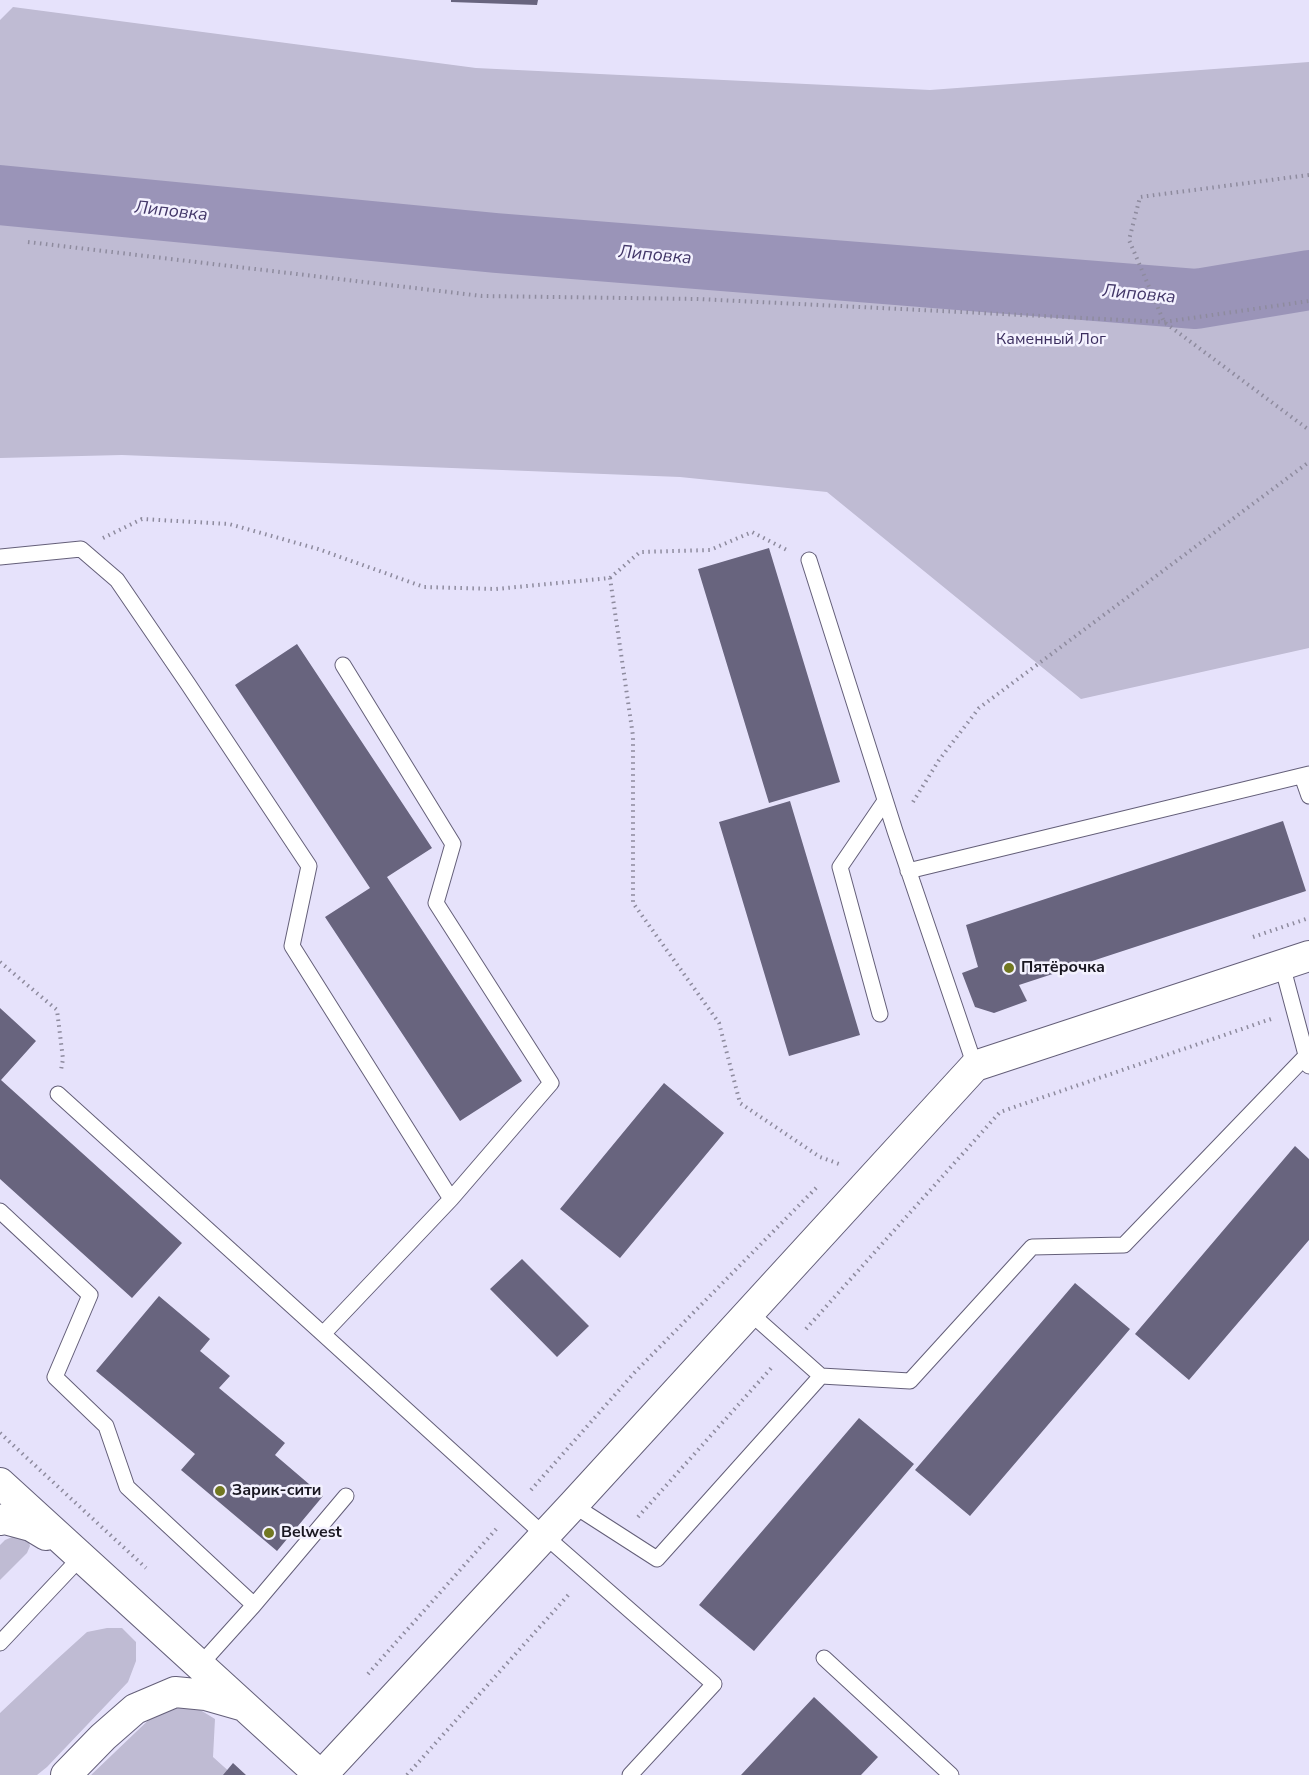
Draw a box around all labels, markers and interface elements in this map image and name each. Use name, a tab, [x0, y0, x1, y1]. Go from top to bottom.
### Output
water label: Липовка	[133, 197, 209, 227]
water label: Липовка	[617, 242, 693, 270]
water label: Липовка	[1101, 281, 1177, 309]
park label: Каменный Лог	[996, 330, 1106, 350]
place label: Пятёрочка	[1021, 958, 1105, 978]
marker: Пятёрочка	[1002, 961, 1016, 975]
place label: Зарик-сити	[232, 1481, 321, 1501]
marker: Зарик-сити	[213, 1484, 227, 1498]
place label: Belwest	[281, 1523, 342, 1543]
marker: Belwest	[262, 1526, 276, 1540]

